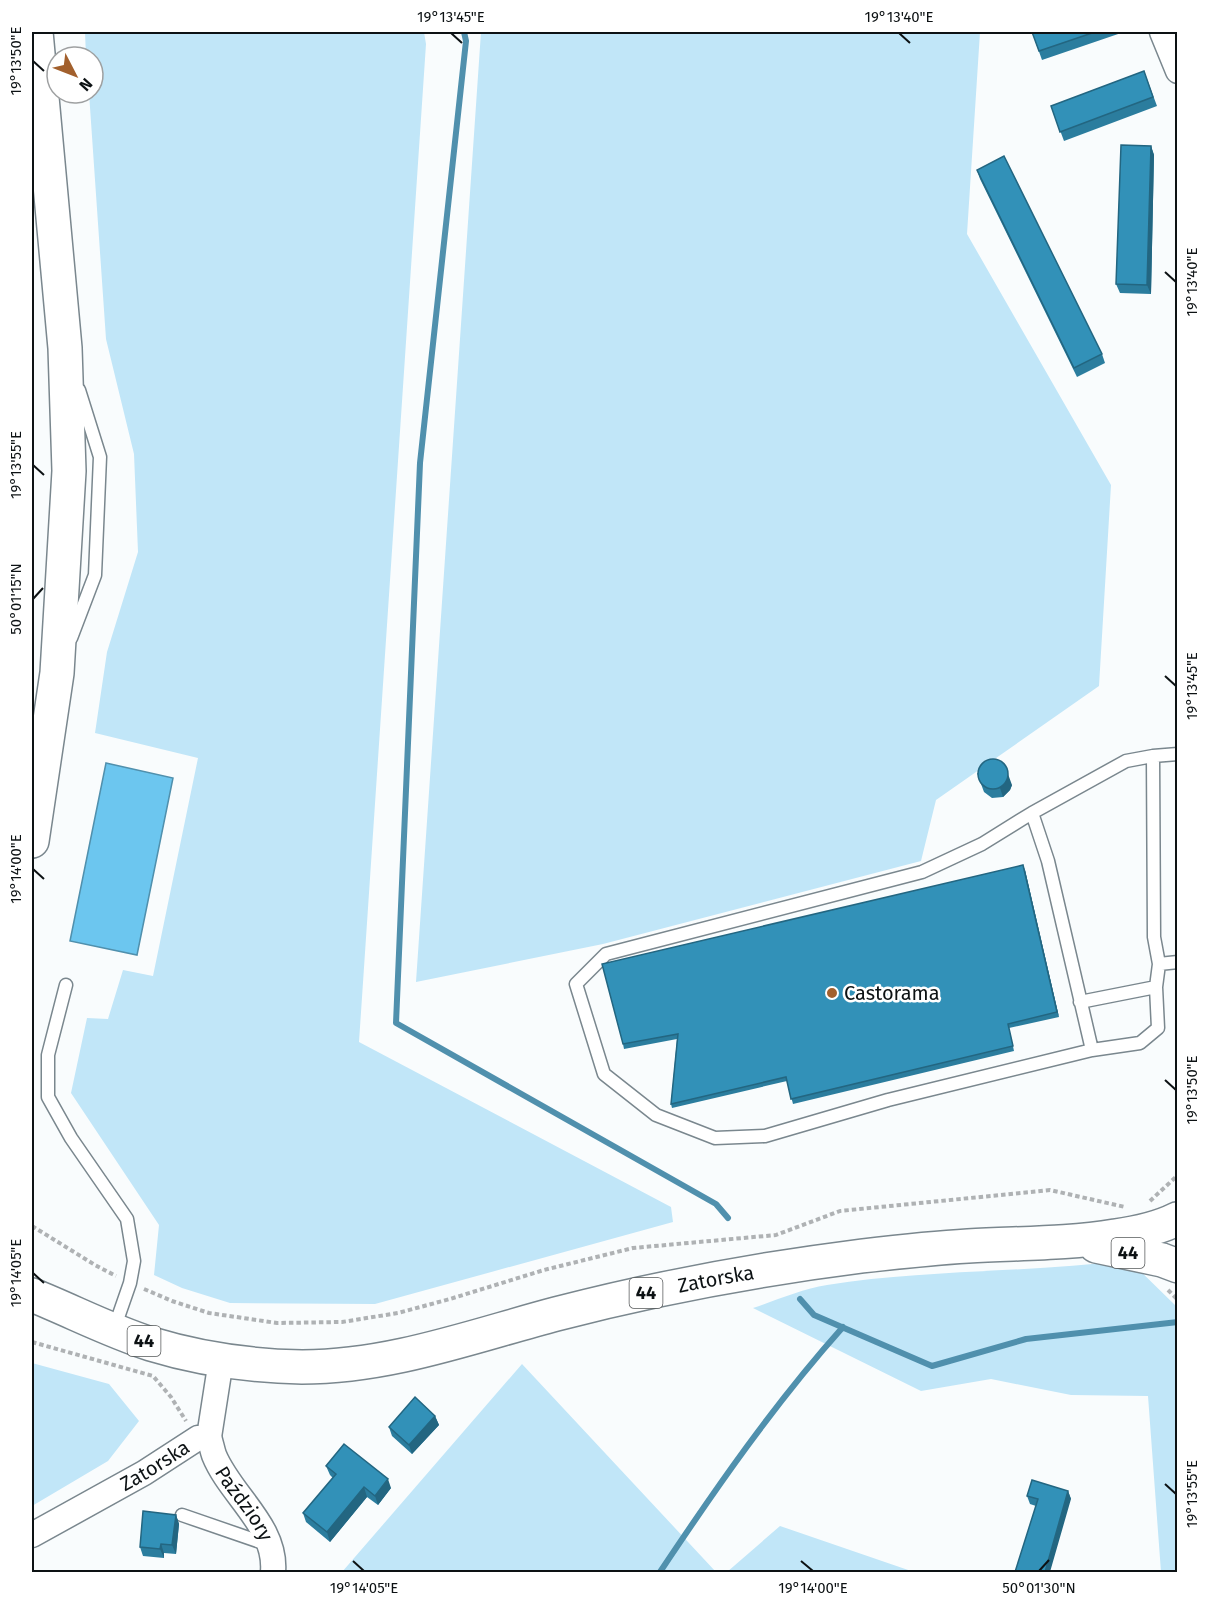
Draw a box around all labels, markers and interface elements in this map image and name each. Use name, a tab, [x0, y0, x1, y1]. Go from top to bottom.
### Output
text: 19°13'45"E	[417, 8, 485, 26]
text: 19°13'40"E	[864, 8, 934, 26]
text: 19°13'50"E	[7, 26, 25, 96]
north arrow	[45, 45, 105, 105]
text: N	[75, 74, 96, 95]
text: 19°13'40"E	[1183, 247, 1201, 317]
text: 19°13'55"E	[7, 431, 25, 499]
text: 50°01'15"N	[7, 563, 25, 635]
text: 19°13'45"E	[1183, 652, 1201, 720]
text: 19°14'00"E	[7, 834, 25, 904]
place label: Castorama	[844, 981, 940, 1005]
marker: Castorama	[825, 986, 839, 1000]
text: 19°13'50"E	[1183, 1055, 1201, 1125]
road number: 44	[1112, 1238, 1144, 1268]
text: 19°14'05"E	[7, 1239, 25, 1307]
street label: Zatorska	[676, 1260, 756, 1298]
road number: 44	[630, 1278, 662, 1308]
road number: 44	[128, 1326, 160, 1356]
street label: Zatorska	[116, 1435, 194, 1496]
text: 19°13'55"E	[1183, 1460, 1201, 1528]
street label: Paździory	[210, 1462, 279, 1545]
text: 19°14'05"E	[330, 1579, 398, 1597]
text: 19°14'00"E	[778, 1579, 848, 1597]
text: 50°01'30"N	[1002, 1579, 1076, 1597]

